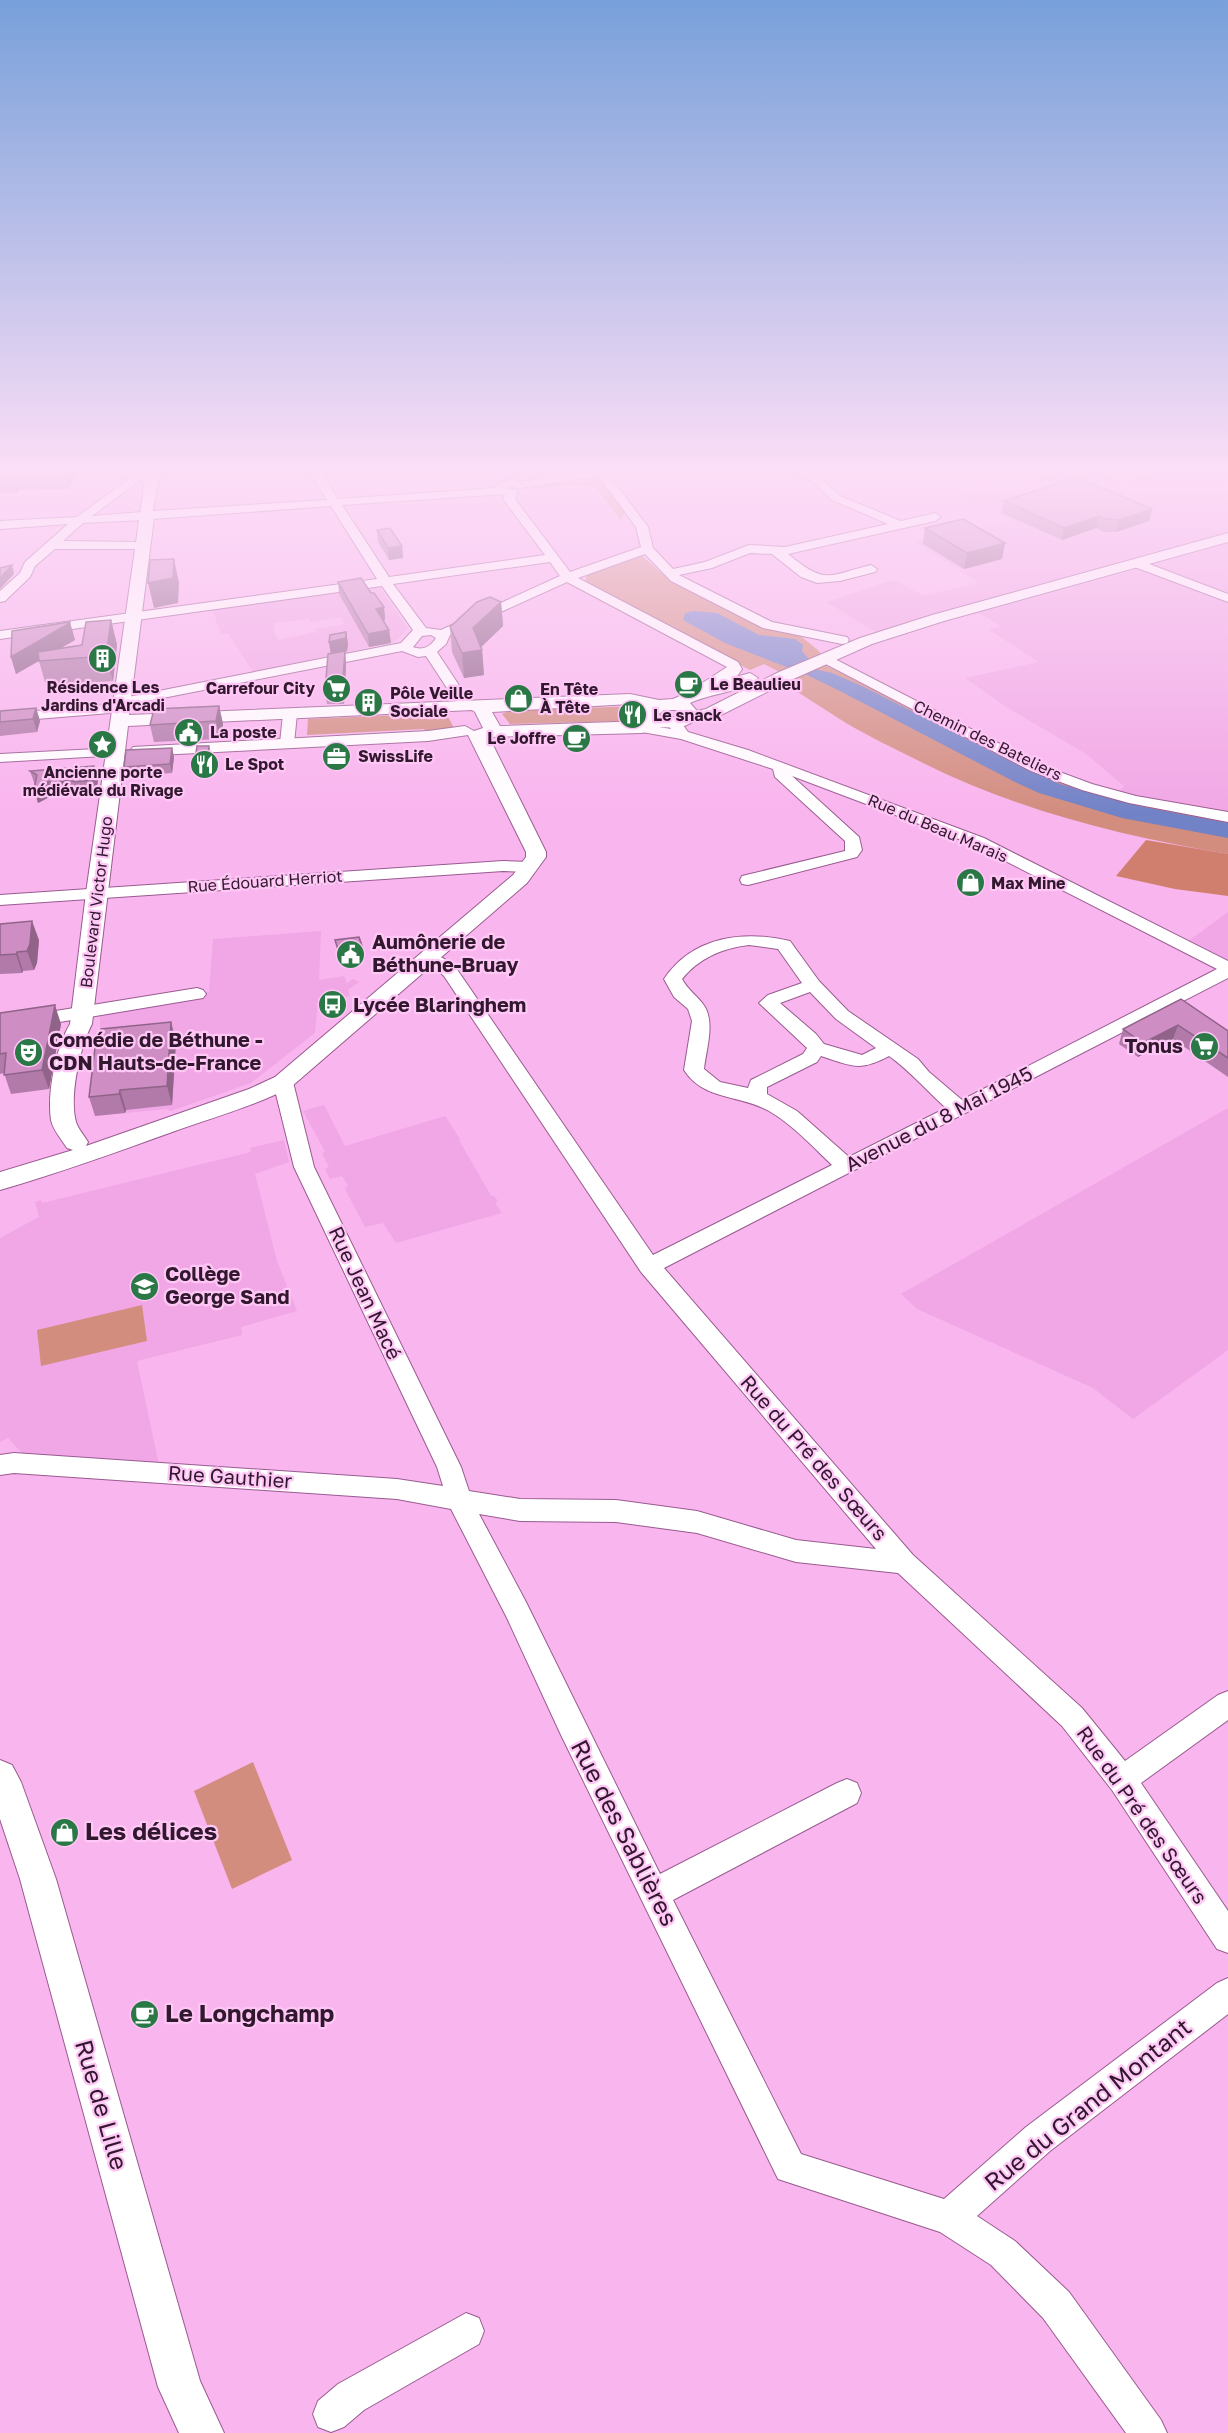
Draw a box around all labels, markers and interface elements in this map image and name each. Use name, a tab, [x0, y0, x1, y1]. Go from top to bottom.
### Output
building icon: Résidence Les Jardins d'Arcadi	[87, 643, 119, 675]
cafe icon: Le Beaulieu	[673, 668, 705, 700]
supermarket icon: Carrefour City	[320, 672, 352, 704]
place label: Le Beaulieu	[710, 674, 801, 694]
place label: Résidence Les Jardins d'Arcadi	[41, 677, 165, 715]
place label: Carrefour City	[206, 678, 315, 698]
place label: En Tête À Tête	[540, 679, 598, 717]
shop icon: En Tête À Tête	[503, 682, 535, 714]
place label: Pôle Veille Sociale	[390, 683, 473, 721]
building icon: Pôle Veille Sociale	[353, 686, 385, 718]
street label: Chemin des Bateliers	[911, 695, 1065, 785]
restaurant icon: Le snack	[616, 699, 648, 731]
place label: Le snack	[653, 705, 723, 725]
public building icon: La poste	[173, 716, 205, 748]
place label: La poste	[210, 722, 277, 742]
cafe icon: Le Joffre	[561, 722, 593, 754]
place icon: Ancienne porte médiévale du Rivage	[87, 728, 119, 760]
place label: Le Joffre	[487, 728, 556, 748]
office icon: SwissLife	[321, 740, 353, 772]
place label: SwissLife	[358, 746, 433, 766]
restaurant icon: Le Spot	[188, 748, 220, 780]
place label: Le Spot	[225, 754, 284, 774]
place label: Ancienne porte médiévale du Rivage	[23, 762, 183, 800]
street label: Rue du Beau Marais	[865, 789, 1011, 867]
street label: Boulevard Victor Hugo	[76, 815, 116, 989]
street label: Rue Édouard Herriot	[187, 866, 343, 896]
shop icon: Max Mine	[954, 867, 986, 899]
place label: Max Mine	[991, 873, 1066, 893]
place label: Aumônerie de Béthune-Bruay	[372, 929, 518, 976]
public building icon: Aumônerie de Béthune-Bruay	[335, 938, 367, 970]
bus stop icon: Lycée Blaringhem	[316, 989, 348, 1021]
place label: Lycée Blaringhem	[353, 992, 526, 1016]
place label: Comédie de Béthune - CDN Hauts-de-France	[49, 1027, 263, 1074]
supermarket icon: Tonus	[1188, 1030, 1220, 1062]
place label: Tonus	[1124, 1033, 1183, 1057]
theatre icon: Comédie de Béthune - CDN Hauts-de-France	[12, 1036, 44, 1068]
street label: Avenue du 8 Mai 1945	[841, 1061, 1036, 1176]
street label: Rue Jean Macé	[325, 1222, 407, 1363]
place label: Collège George Sand	[165, 1261, 290, 1308]
school or university icon: Collège George Sand	[128, 1270, 160, 1302]
street label: Rue du Pré des Sœurs	[736, 1370, 893, 1545]
street label: Rue Gauthier	[167, 1460, 293, 1492]
street label: Rue du Pré des Sœurs	[1072, 1721, 1213, 1908]
street label: Rue des Sablières	[566, 1734, 685, 1930]
shop icon: Les délices	[48, 1816, 80, 1848]
place label: Les délices	[85, 1816, 217, 1845]
cafe icon: Le Longchamp	[128, 1998, 160, 2030]
place label: Le Longchamp	[165, 1998, 334, 2027]
street label: Rue du Grand Montant	[978, 2012, 1196, 2196]
street label: Rue de Lille	[70, 2036, 135, 2173]

